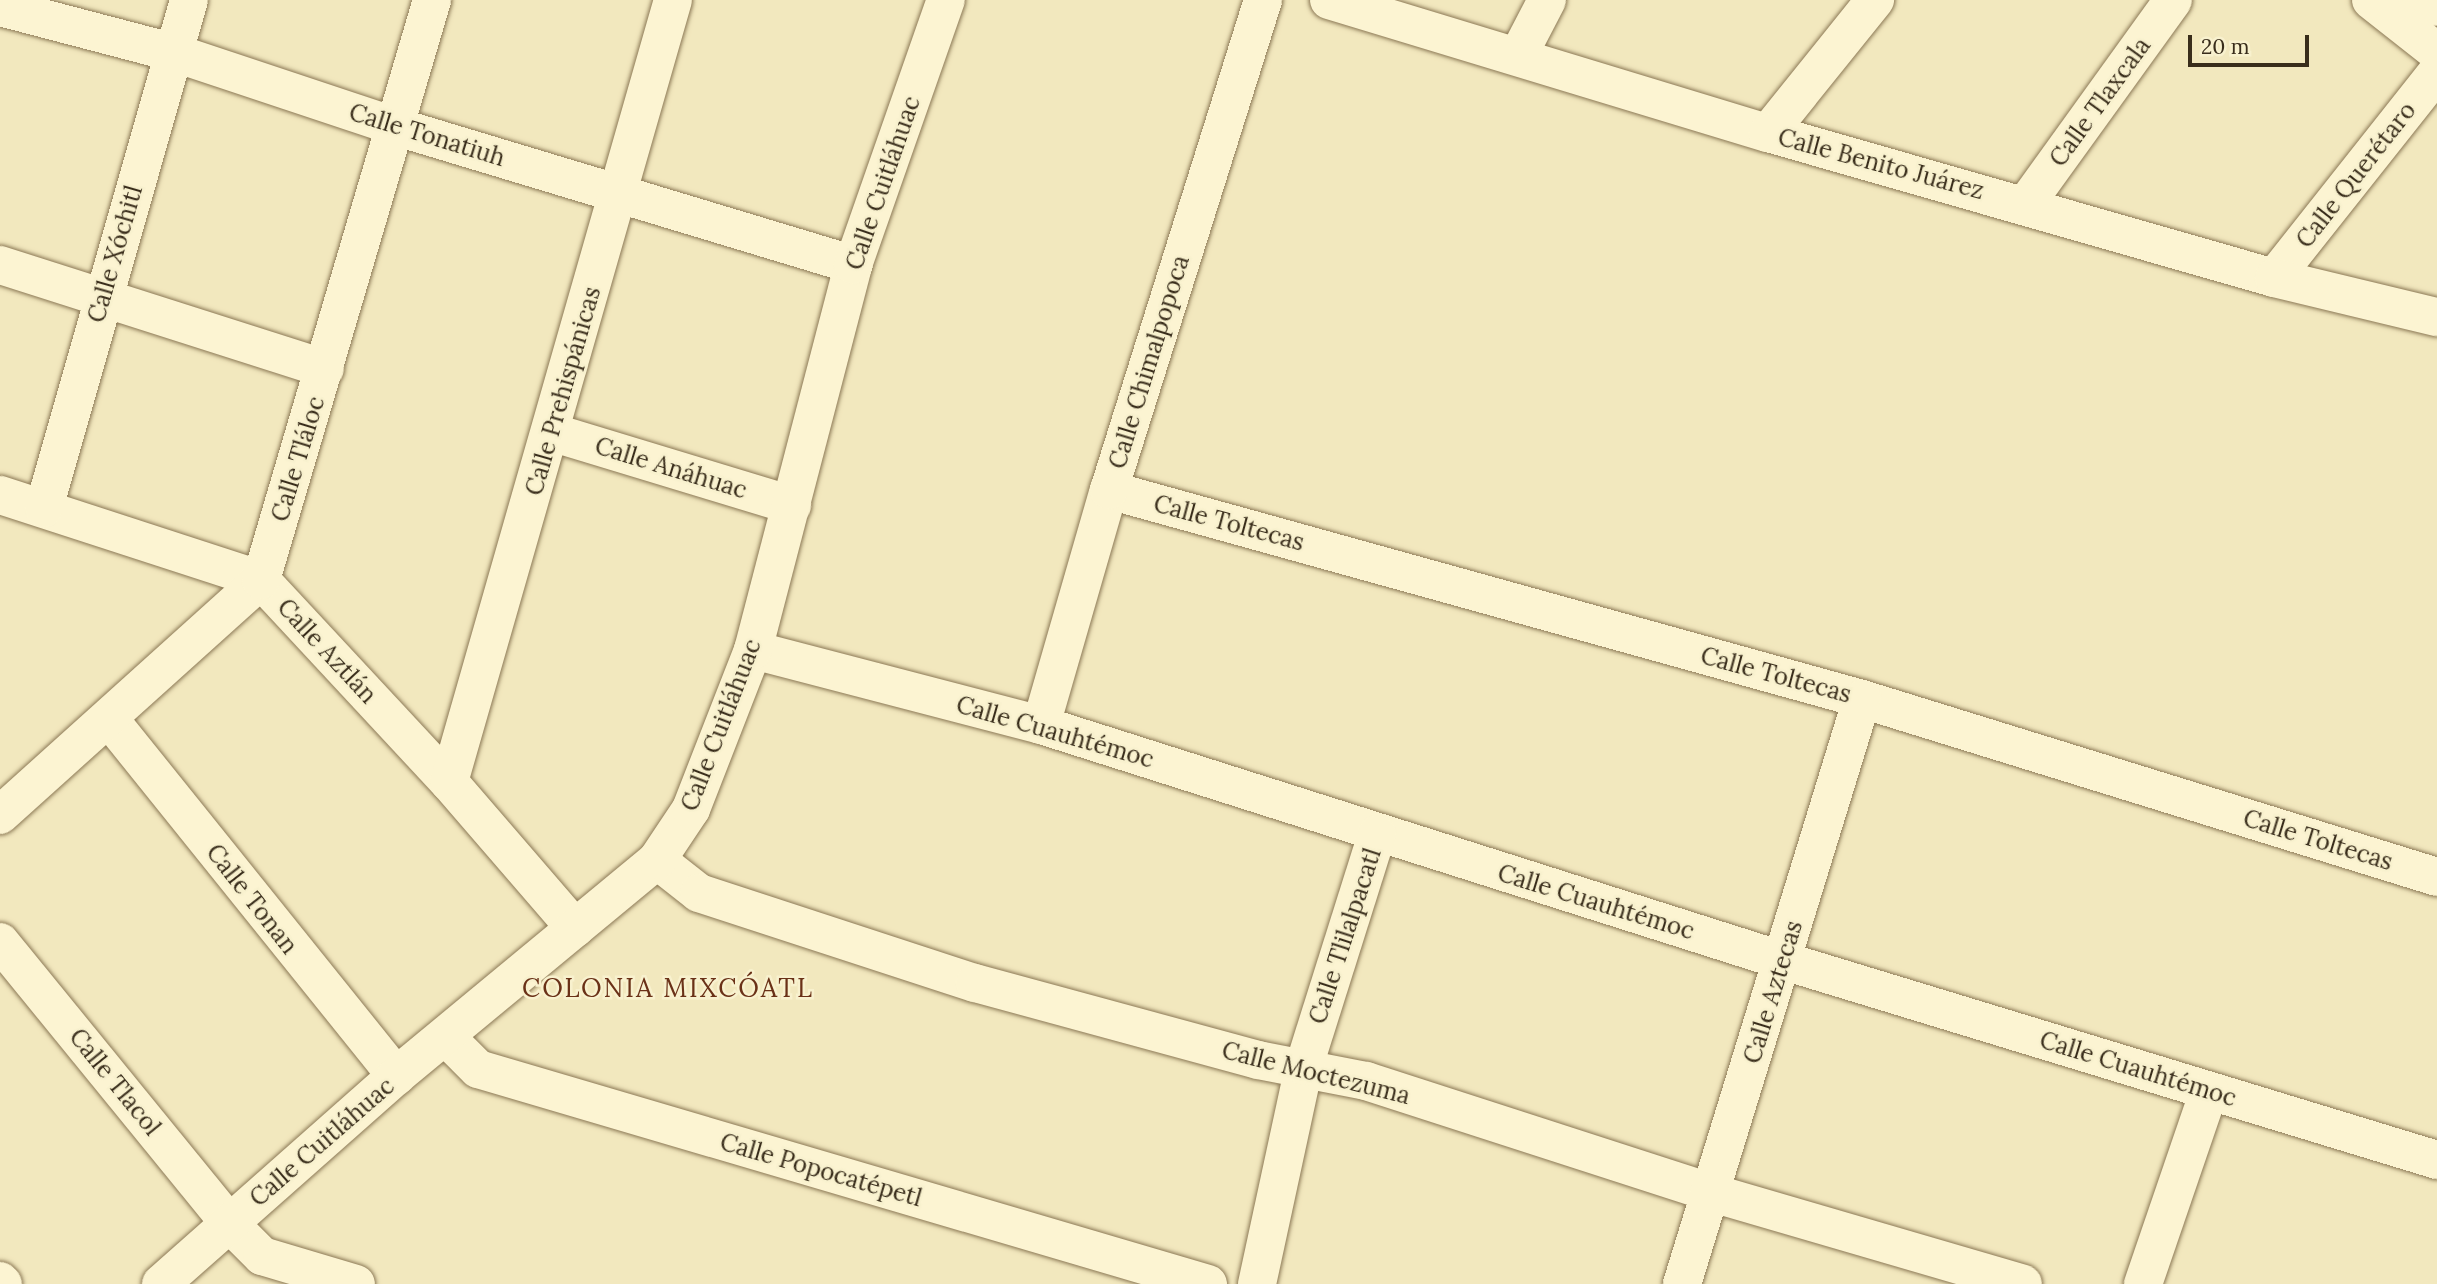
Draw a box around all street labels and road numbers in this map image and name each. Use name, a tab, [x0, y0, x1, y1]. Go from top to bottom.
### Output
street label: Calle Tlaxcala	[2044, 32, 2156, 172]
street label: Calle Cuitláhuac	[840, 92, 926, 274]
street label: Calle Querétaro	[2290, 96, 2422, 254]
street label: Calle Tonatiuh	[346, 98, 508, 172]
street label: Calle Benito Juárez	[1775, 123, 1987, 205]
street label: Calle Xóchitl	[82, 182, 148, 326]
street label: Calle Chimalpopoca	[1103, 252, 1195, 472]
street label: Calle Prehispánicas	[519, 283, 607, 499]
street label: Calle Tláloc	[265, 393, 331, 525]
street label: Calle Anáhuac	[592, 431, 750, 505]
street label: Calle Toltecas	[1151, 489, 1307, 557]
street label: Calle Aztlán	[271, 593, 383, 709]
street label: Calle Cuitláhuac	[675, 635, 767, 815]
street label: Calle Toltecas	[1698, 641, 1854, 709]
street label: Calle Cuauhtémoc	[953, 690, 1157, 774]
street label: Calle Toltecas	[2240, 804, 2396, 876]
street label: Calle Tonan	[200, 838, 304, 960]
street label: Calle Tlilalpacatl	[1303, 844, 1387, 1028]
street label: Calle Cuauhtémoc	[1494, 858, 1698, 946]
street label: Calle Aztecas	[1738, 917, 1808, 1067]
street label: Calle Tlacol	[63, 1023, 167, 1141]
street label: Calle Cuauhtémoc	[2036, 1025, 2240, 1113]
street label: Calle Moctezuma	[1219, 1036, 1413, 1110]
street label: Calle Cuitláhuac	[244, 1071, 400, 1213]
street label: Calle Popocatépetl	[717, 1127, 925, 1213]

